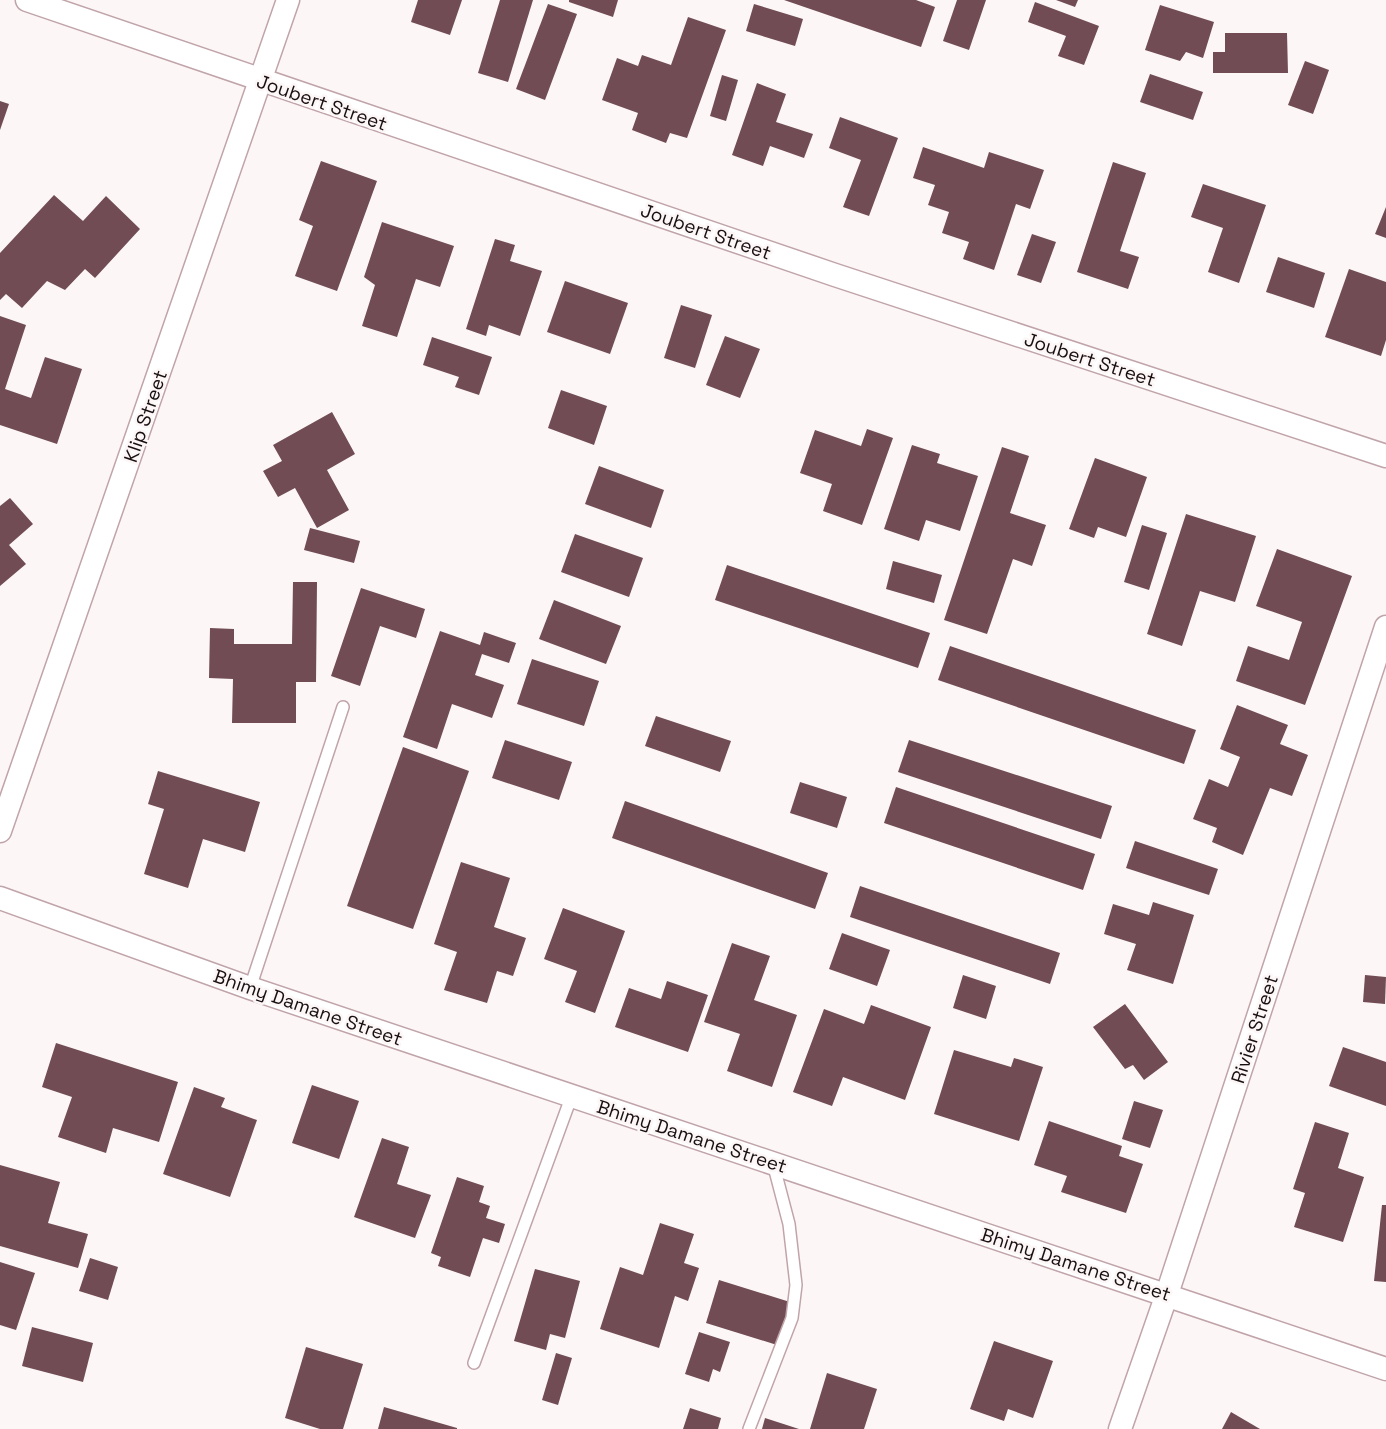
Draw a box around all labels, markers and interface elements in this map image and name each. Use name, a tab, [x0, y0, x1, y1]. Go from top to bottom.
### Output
street label: Joubert Street	[253, 68, 390, 137]
street label: Joubert Street	[637, 197, 774, 266]
street label: Joubert Street	[1021, 326, 1159, 392]
street label: Klip Street	[118, 367, 173, 466]
street label: Bhimy Damane Street	[210, 963, 406, 1052]
street label: Rivier Street	[1225, 972, 1284, 1087]
street label: Bhimy Damane Street	[594, 1094, 790, 1179]
street label: Bhimy Damane Street	[978, 1222, 1174, 1307]

